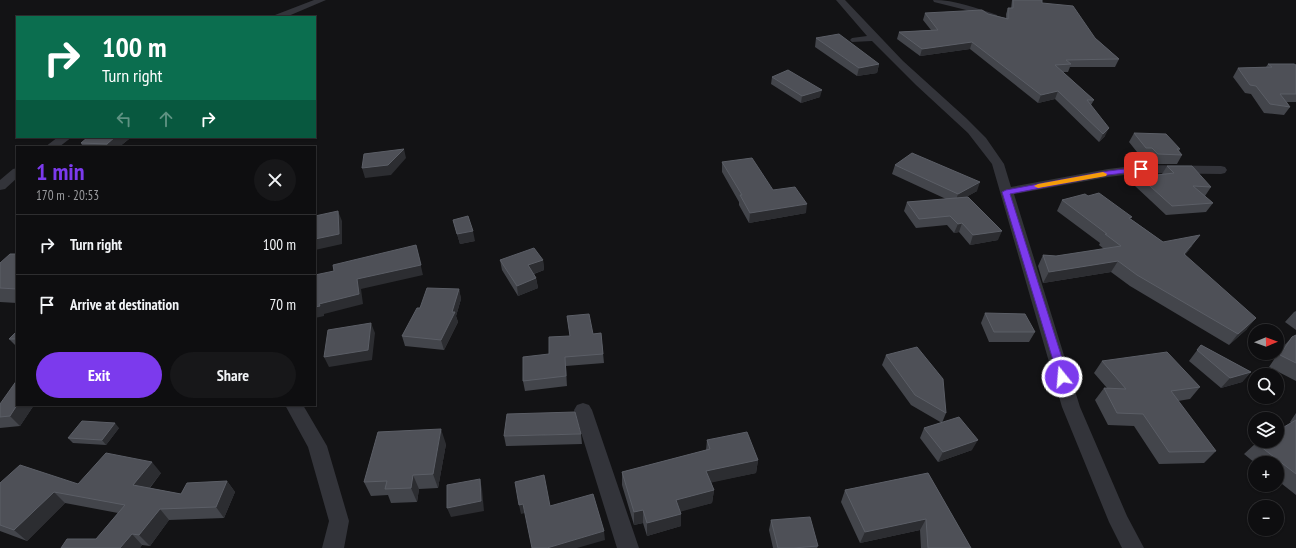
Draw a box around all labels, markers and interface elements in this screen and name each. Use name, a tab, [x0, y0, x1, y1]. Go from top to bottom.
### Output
text: 100 m	[102, 28, 166, 65]
icon: right	[36, 32, 88, 84]
text: Turn right	[102, 64, 162, 87]
icon: left	[113, 108, 135, 130]
icon: ahead	[155, 108, 177, 130]
icon: right	[197, 108, 219, 130]
pin	[1124, 152, 1158, 186]
text: 1 min	[36, 156, 84, 187]
icon: arrive	[1130, 158, 1152, 180]
button: close	[254, 159, 296, 201]
text: 170 m · 20:53	[36, 187, 99, 204]
icon: right	[36, 234, 58, 256]
text: Turn right	[70, 235, 122, 254]
text: 100 m	[263, 235, 296, 254]
icon: arrive	[36, 294, 58, 316]
text: Arrive at destination	[70, 295, 179, 314]
text: 70 m	[270, 295, 296, 314]
north arrow	[1248, 324, 1284, 360]
map controls	[1248, 324, 1284, 536]
button: Exit	[36, 352, 162, 398]
button: Share	[170, 352, 296, 398]
position arrow	[1041, 356, 1083, 398]
button: search	[1248, 368, 1284, 404]
button: layers	[1248, 412, 1284, 448]
button: +	[1248, 456, 1284, 492]
button: −	[1248, 500, 1284, 536]

